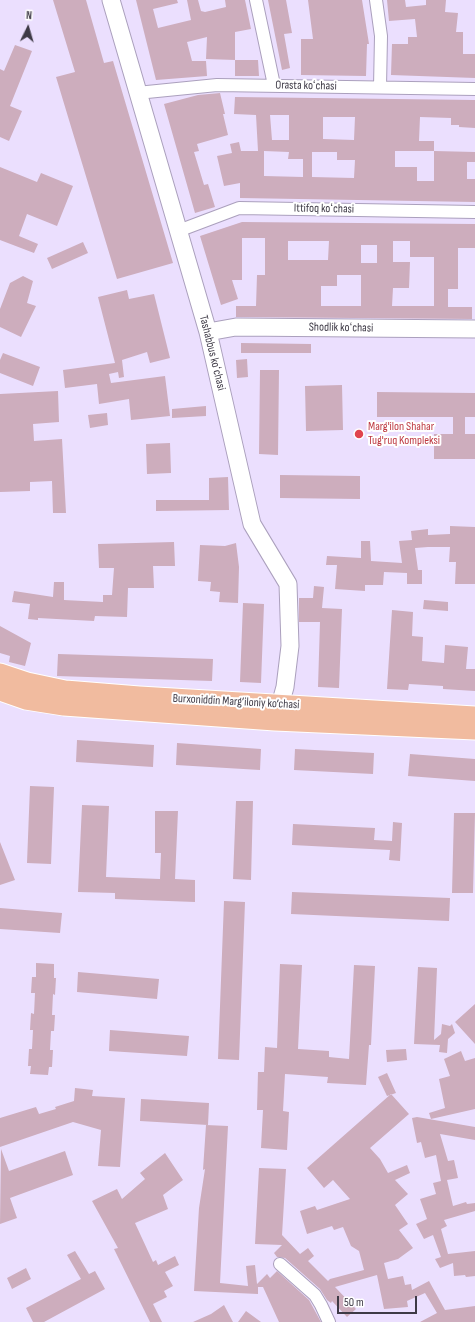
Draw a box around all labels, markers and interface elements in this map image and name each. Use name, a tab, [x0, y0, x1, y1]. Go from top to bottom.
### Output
north arrow	[8, 8, 48, 48]
text: N	[26, 9, 33, 22]
street label: Orasta koʻchasi	[275, 78, 337, 94]
street label: Ittifoq koʻchasi	[294, 201, 354, 217]
street label: Tashabbus koʻchasi	[196, 314, 228, 392]
street label: Shodlik koʻchasi	[309, 320, 373, 336]
place label: Marg'ilon Shahar Tug'ruq Kompleksi	[368, 420, 440, 448]
marker: Marg'ilon Shahar Tug'ruq Kompleksi	[353, 428, 365, 440]
street label: Burxoniddin Marg’iloniy ko’chasi	[172, 691, 300, 713]
scale bar	[339, 1288, 419, 1314]
text: 50 m	[344, 1295, 364, 1310]

